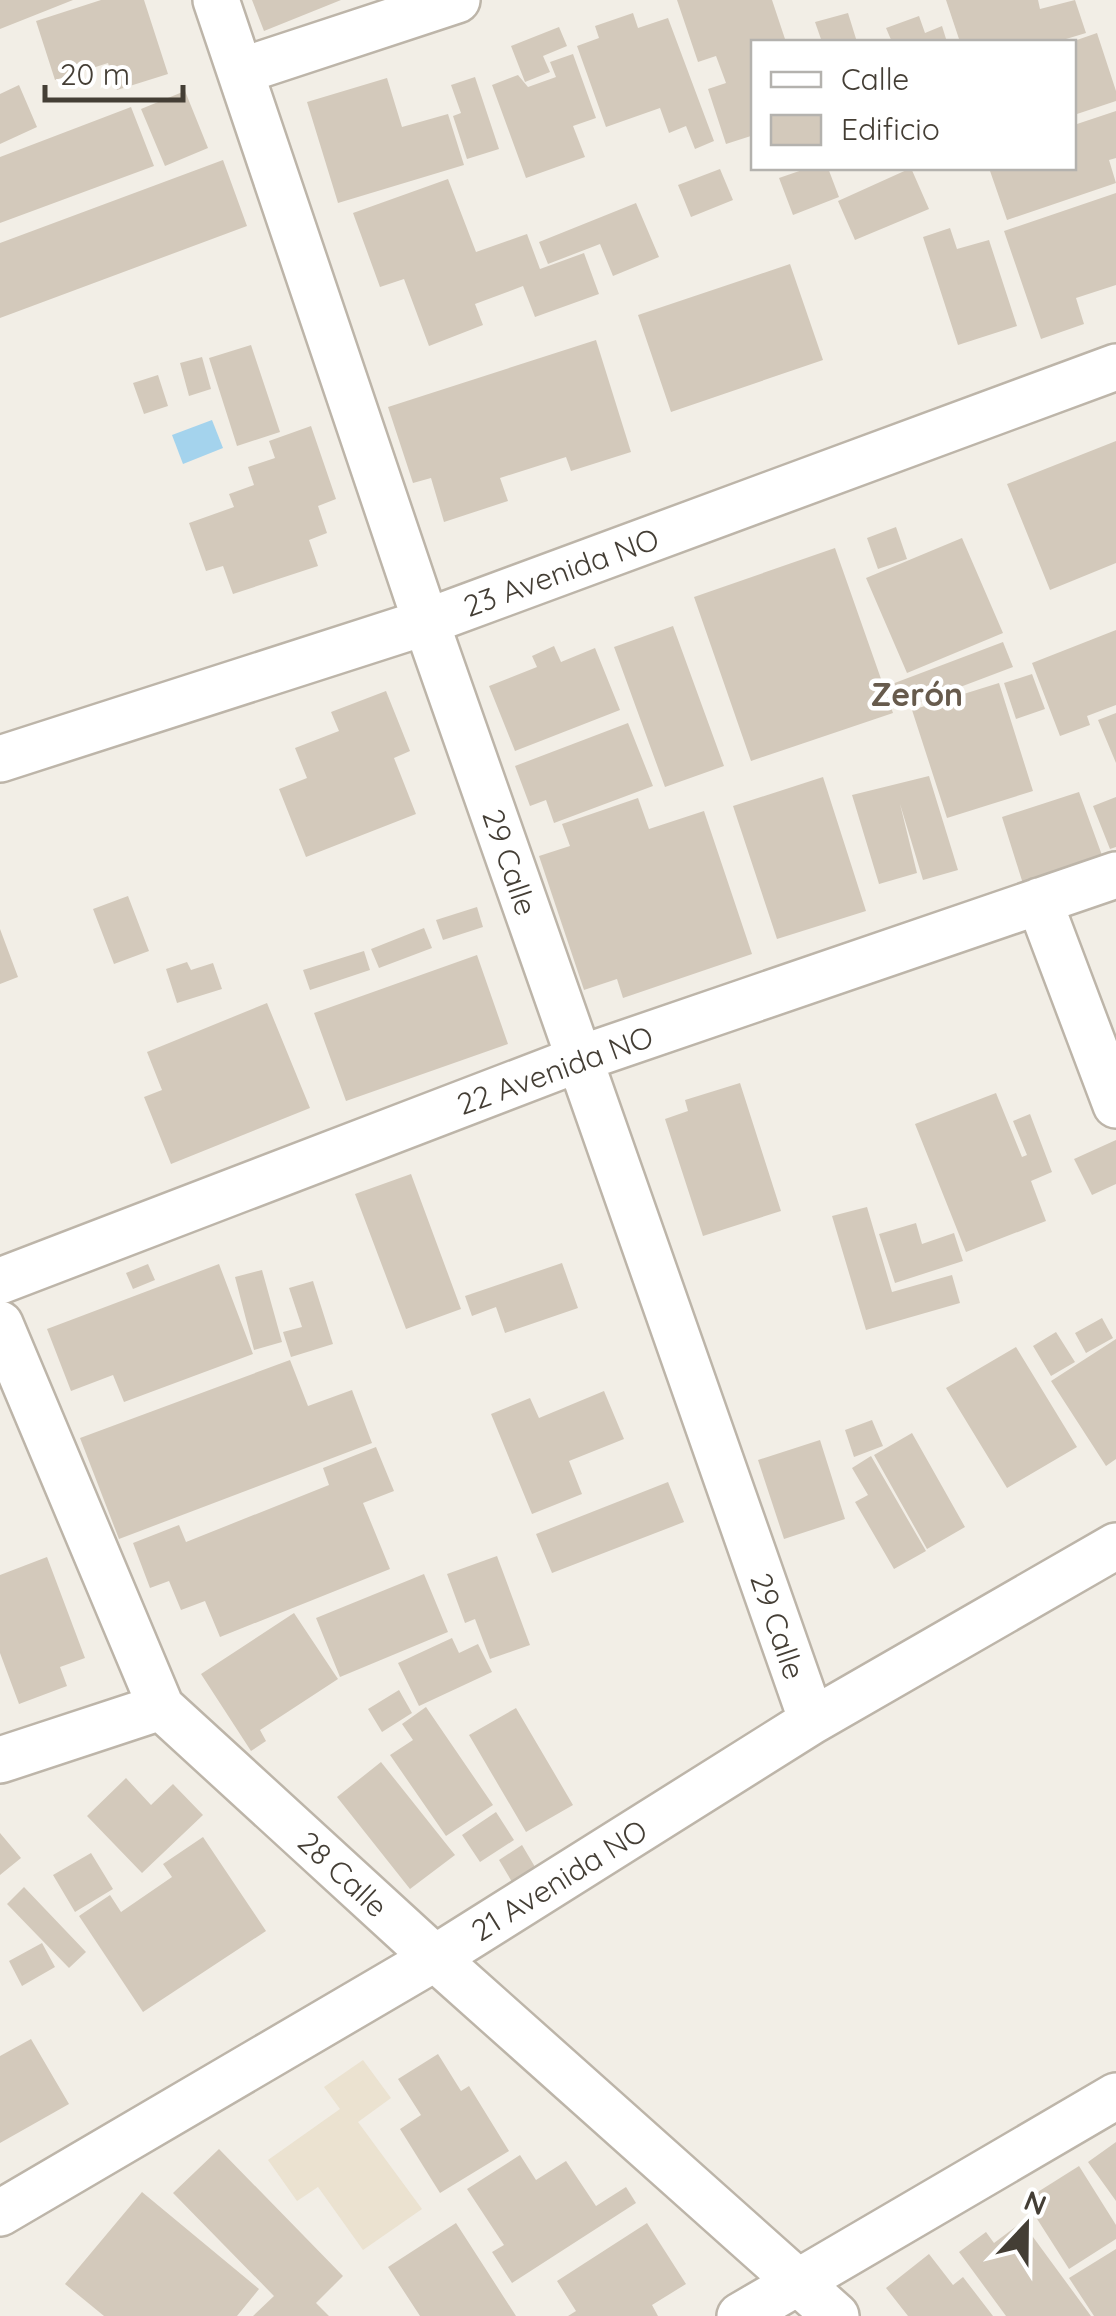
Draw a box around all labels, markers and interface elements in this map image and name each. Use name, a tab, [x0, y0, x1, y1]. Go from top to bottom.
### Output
scale bar	[45, 40, 182, 102]
legend	[751, 40, 1076, 170]
text: 20 m	[60, 55, 130, 93]
text: Calle	[841, 60, 909, 98]
text: Edificio	[841, 110, 940, 148]
street label: 23 Avenida NO	[458, 519, 664, 625]
district label: Zerón	[871, 674, 963, 714]
street label: 29 Calle	[474, 804, 546, 920]
street label: 22 Avenida NO	[452, 1017, 658, 1123]
street label: 29 Calle	[742, 1568, 814, 1684]
street label: 21 Avenida NO	[464, 1811, 654, 1949]
street label: 28 Calle	[290, 1823, 396, 1925]
north arrow	[976, 2176, 1076, 2276]
text: N	[1019, 2182, 1052, 2222]

